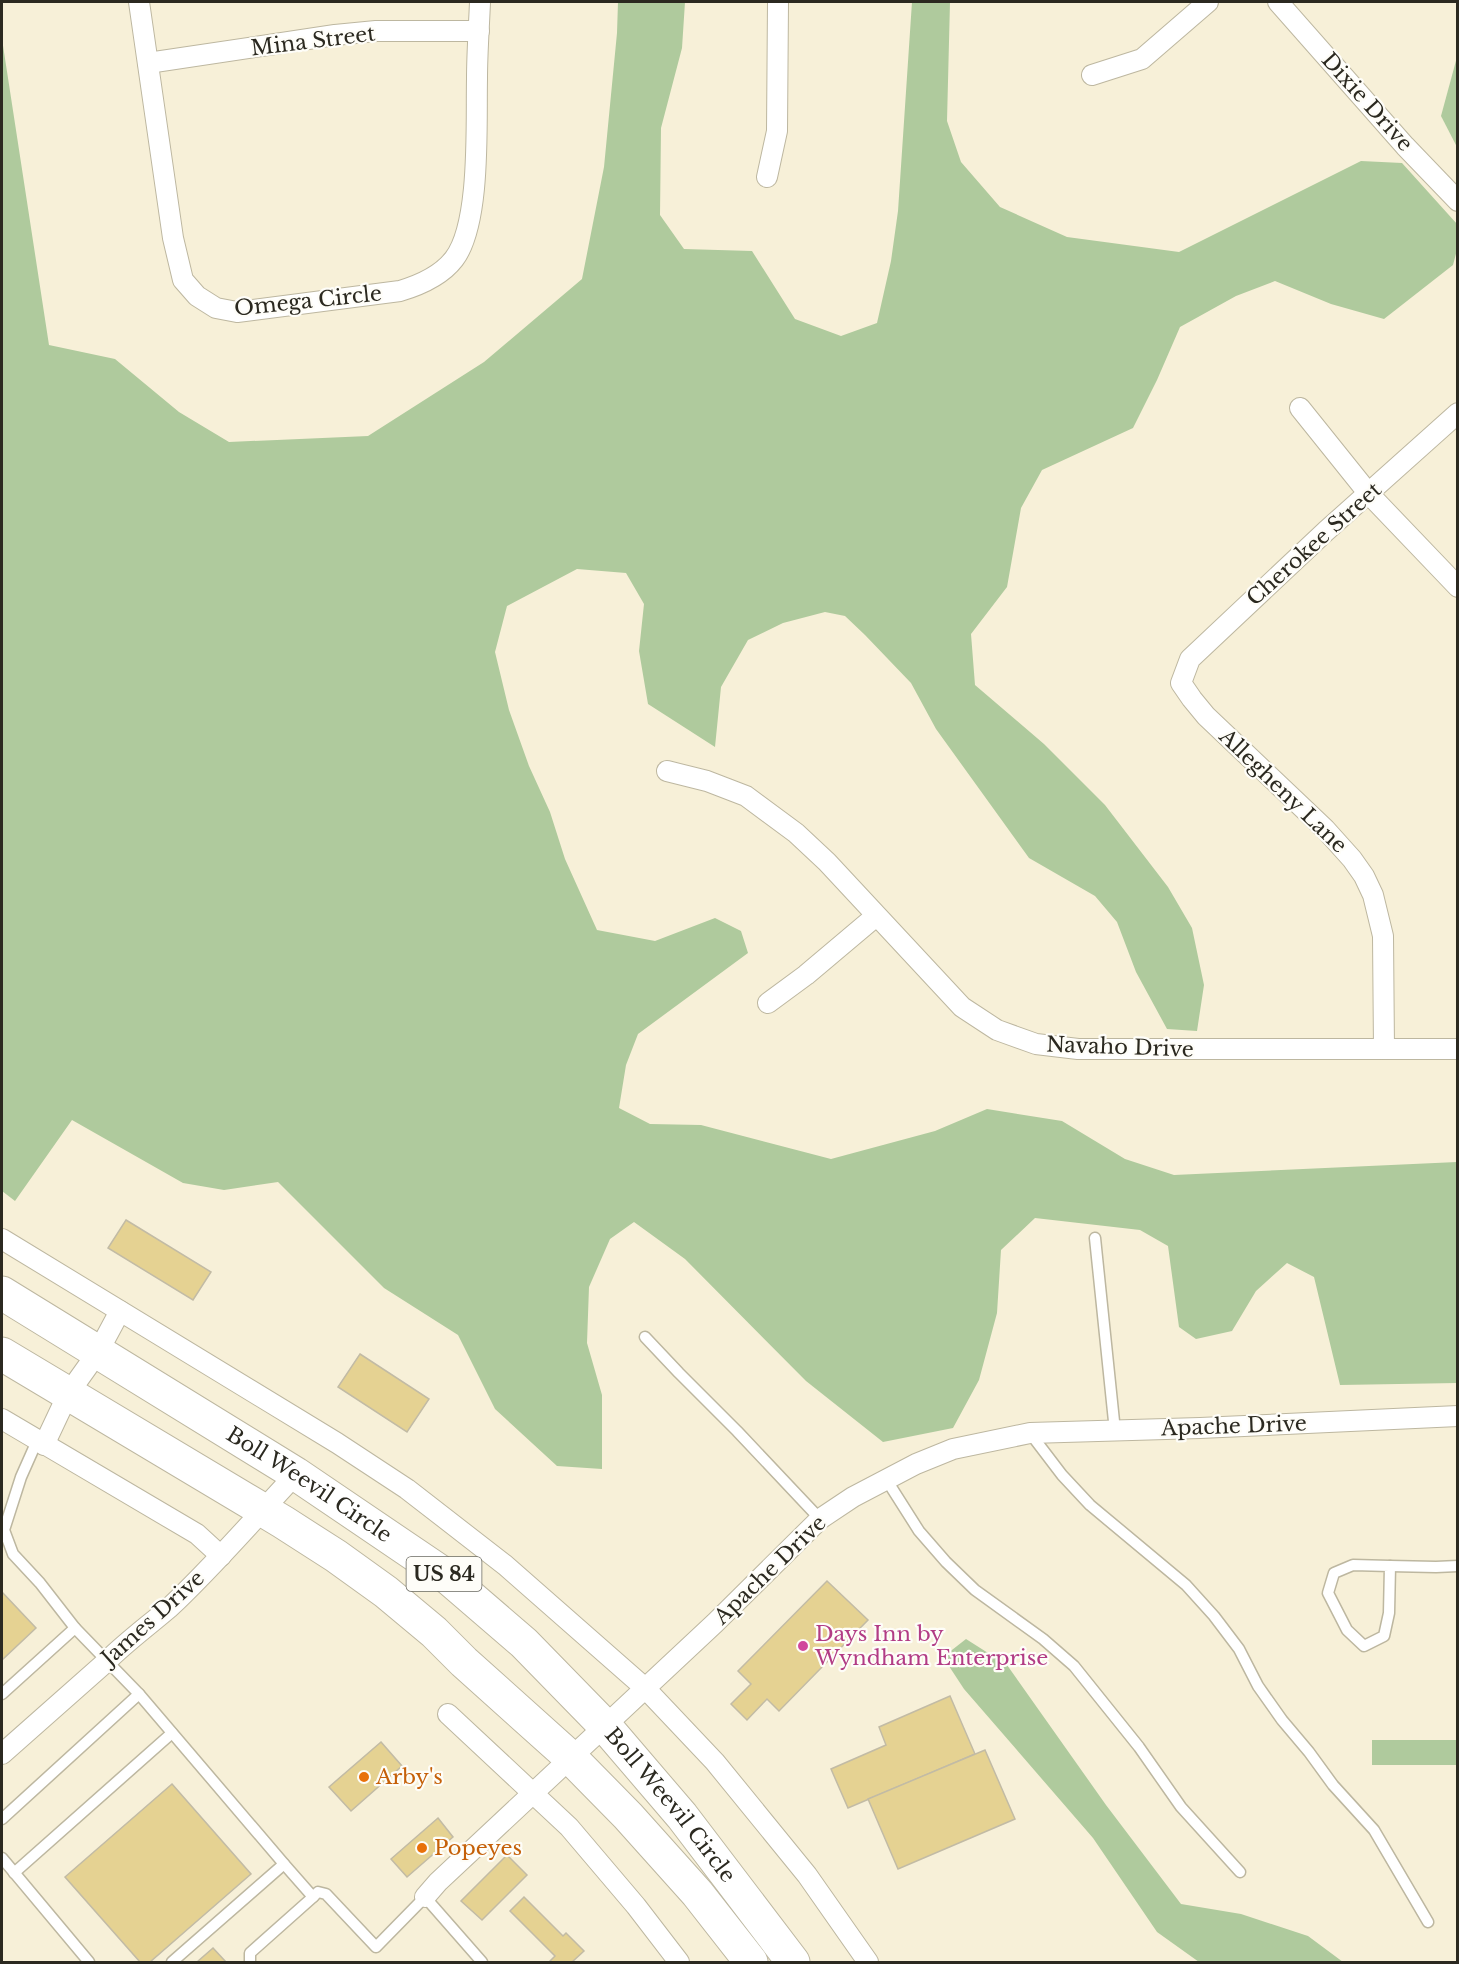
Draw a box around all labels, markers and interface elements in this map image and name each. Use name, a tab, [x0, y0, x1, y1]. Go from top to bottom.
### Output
street label: Mina Street	[249, 20, 377, 62]
street label: Dixie Drive	[1316, 47, 1418, 157]
street label: Omega Circle	[233, 280, 383, 322]
street label: Cherokee Street	[1241, 477, 1387, 611]
street label: Allegheny Lane	[1213, 723, 1352, 858]
street label: Navaho Drive	[1046, 1031, 1194, 1063]
street label: Apache Drive	[1160, 1410, 1307, 1442]
street label: Boll Weevil Circle	[222, 1421, 397, 1548]
street label: Apache Drive	[708, 1510, 832, 1631]
road number: US 84	[406, 1557, 482, 1591]
street label: James Drive	[94, 1565, 210, 1673]
place label: Days Inn by Wyndham Enterprise	[814, 1621, 1048, 1671]
marker: Days Inn by Wyndham Enterprise	[796, 1639, 810, 1653]
street label: Boll Weevil Circle	[599, 1722, 741, 1888]
place label: Arby's	[375, 1764, 443, 1790]
marker: Arby's	[357, 1770, 371, 1784]
place label: Popeyes	[434, 1835, 522, 1861]
marker: Popeyes	[415, 1841, 429, 1855]

